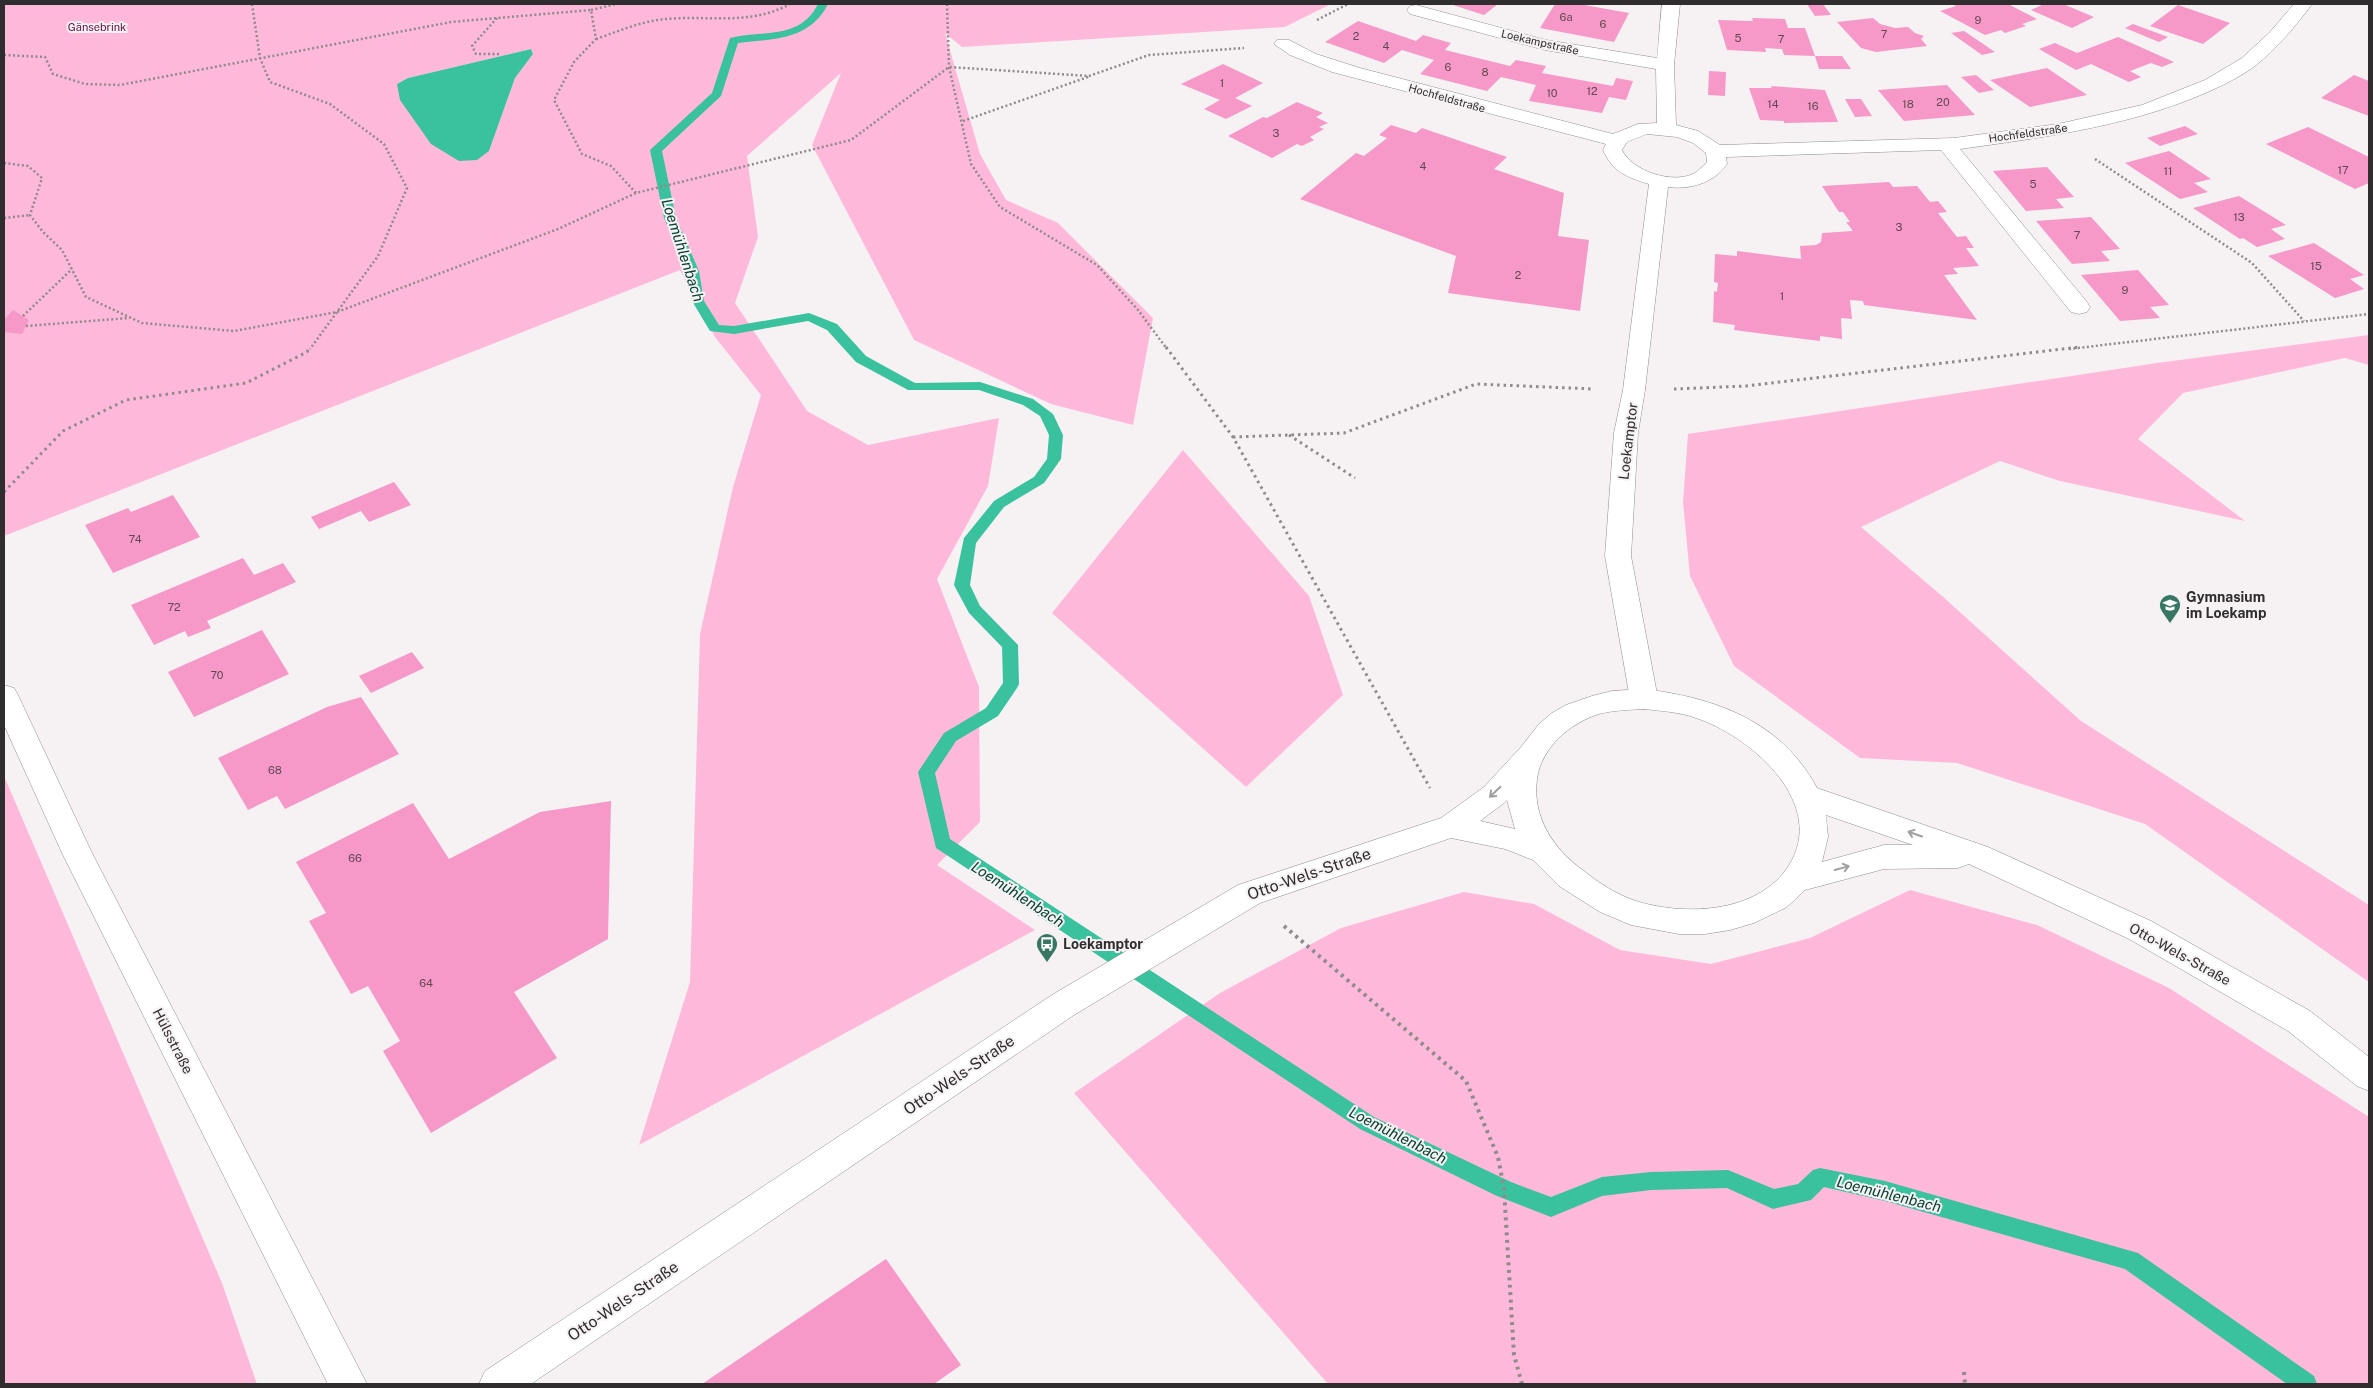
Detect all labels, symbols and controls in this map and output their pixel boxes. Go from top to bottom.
house number: 6a [1560,11,1572,23]
house number: 9 [1975,14,1982,26]
house number: 6 [1600,18,1607,30]
park label: Gänsebrink [68,21,126,33]
street label: Loekampstraße [1500,27,1580,57]
house number: 7 [1881,28,1888,40]
house number: 2 [1353,30,1360,42]
house number: 5 [1734,32,1742,44]
house number: 7 [1778,33,1785,45]
house number: 4 [1383,40,1390,52]
house number: 6 [1445,61,1452,73]
house number: 8 [1481,66,1489,78]
house number: 1 [1220,77,1224,89]
street label: Hochfeldstraße [1407,81,1487,115]
house number: 12 [1586,85,1598,97]
house number: 10 [1546,87,1558,99]
house number: 20 [1936,96,1950,108]
house number: 14 [1767,98,1779,110]
house number: 18 [1902,98,1914,110]
house number: 16 [1807,100,1819,112]
street label: Hochfeldstraße [1988,122,2068,144]
house number: 3 [1273,127,1280,139]
house number: 4 [1420,160,1427,172]
house number: 17 [2337,164,2349,176]
house number: 11 [2164,165,2172,177]
house number: 5 [2029,178,2037,190]
water label: Loemühlenbach [658,196,708,304]
house number: 13 [2233,211,2245,223]
house number: 3 [1896,221,1903,233]
house number: 7 [2074,229,2081,241]
house number: 15 [2310,260,2322,272]
house number: 2 [1515,269,1522,281]
house number: 9 [2122,284,2129,296]
house number: 1 [1780,290,1784,302]
street label: Loekamptor [1615,401,1641,481]
house number: 74 [128,533,142,545]
place label: Gymnasium im Loekamp [2186,589,2266,621]
school or university icon: Gymnasium im Loekamp [2158,593,2182,624]
house number: 72 [167,601,181,613]
house number: 70 [210,669,224,681]
house number: 68 [268,764,282,776]
one-way arrow [1490,786,1502,798]
one-way arrow [1907,828,1923,838]
street label: Otto-Wels-Straße [1245,844,1373,904]
house number: 66 [348,852,362,864]
water label: Loemühlenbach [968,858,1068,930]
one-way arrow [1834,863,1850,872]
street label: Otto-Wels-Straße [2127,920,2234,989]
bus stop icon: Loekamptor [1035,932,1059,963]
place label: Loekamptor [1063,936,1143,952]
house number: 64 [419,977,433,989]
street label: Hülsstraße [150,1005,196,1077]
street label: Otto-Wels-Straße [900,1031,1018,1119]
water label: Loemühlenbach [1346,1103,1450,1167]
water label: Loemühlenbach [1835,1173,1943,1215]
street label: Otto-Wels-Straße [564,1257,682,1345]

